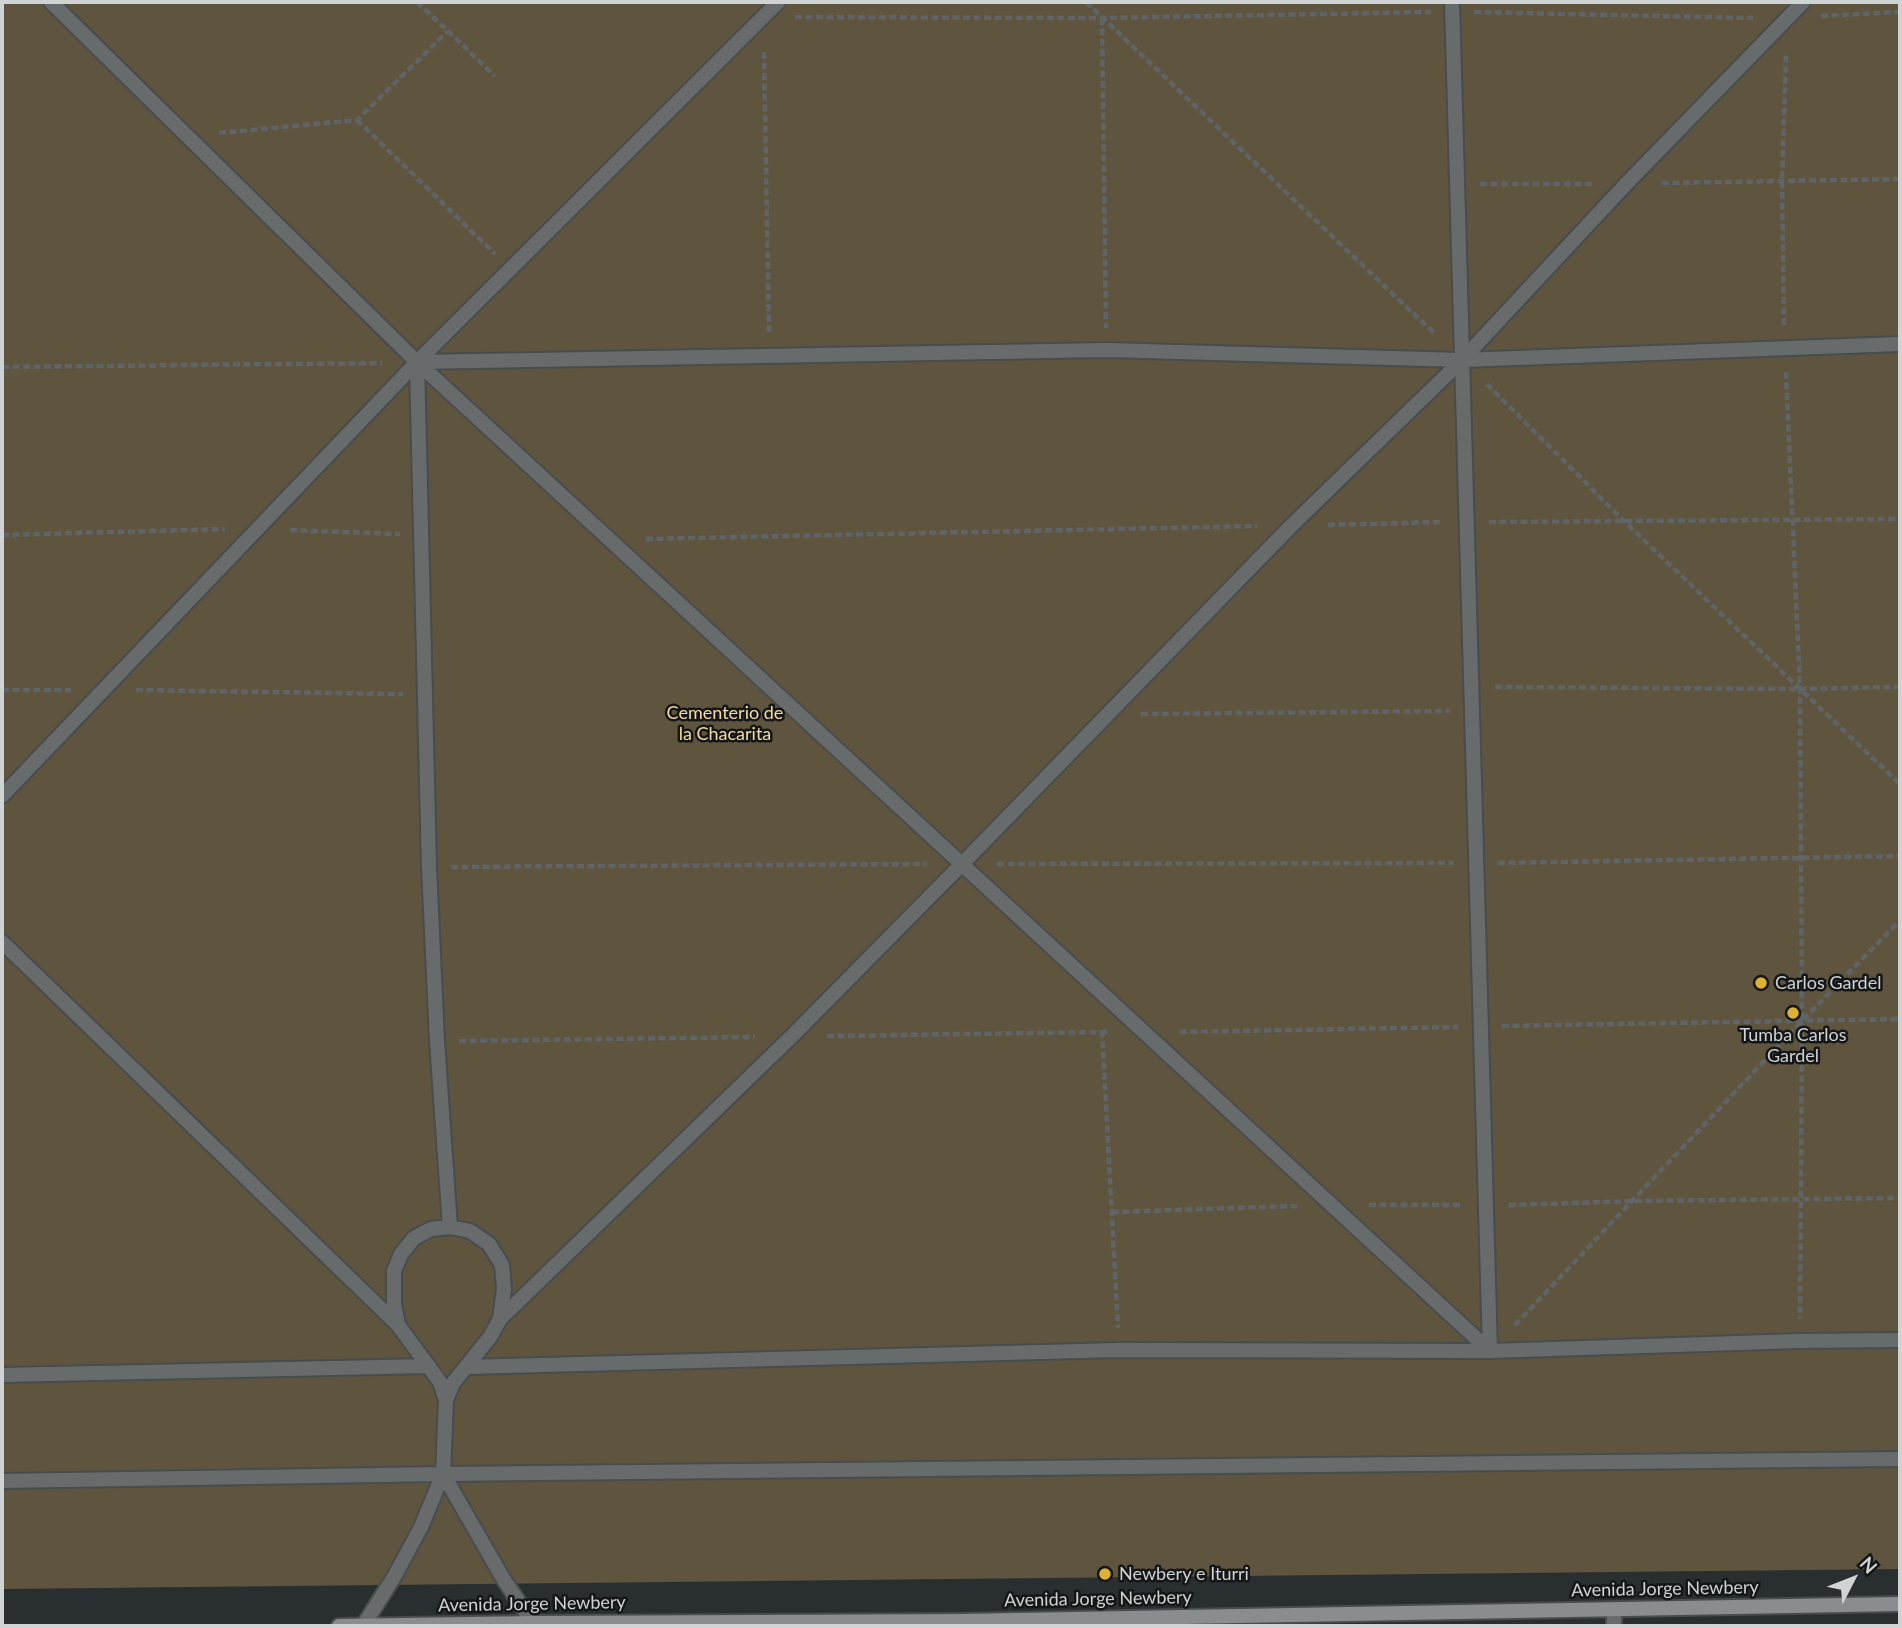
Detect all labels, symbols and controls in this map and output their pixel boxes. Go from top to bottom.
park label: Cementerio de la Chacarita [667,702,783,744]
place label: Carlos Gardel [1775,972,1881,994]
marker: Carlos Gardel [1753,975,1769,991]
marker: Tumba Carlos Gardel [1785,1005,1801,1021]
place label: Tumba Carlos Gardel [1740,1024,1846,1066]
north arrow [1818,1544,1888,1614]
text: N [1856,1551,1882,1578]
place label: Newbery e Iturri [1119,1563,1249,1585]
marker: Newbery e Iturri [1097,1566,1113,1582]
street label: Avenida Jorge Newbery [1571,1577,1759,1601]
street label: Avenida Jorge Newbery [1004,1587,1192,1611]
street label: Avenida Jorge Newbery [438,1592,626,1616]

